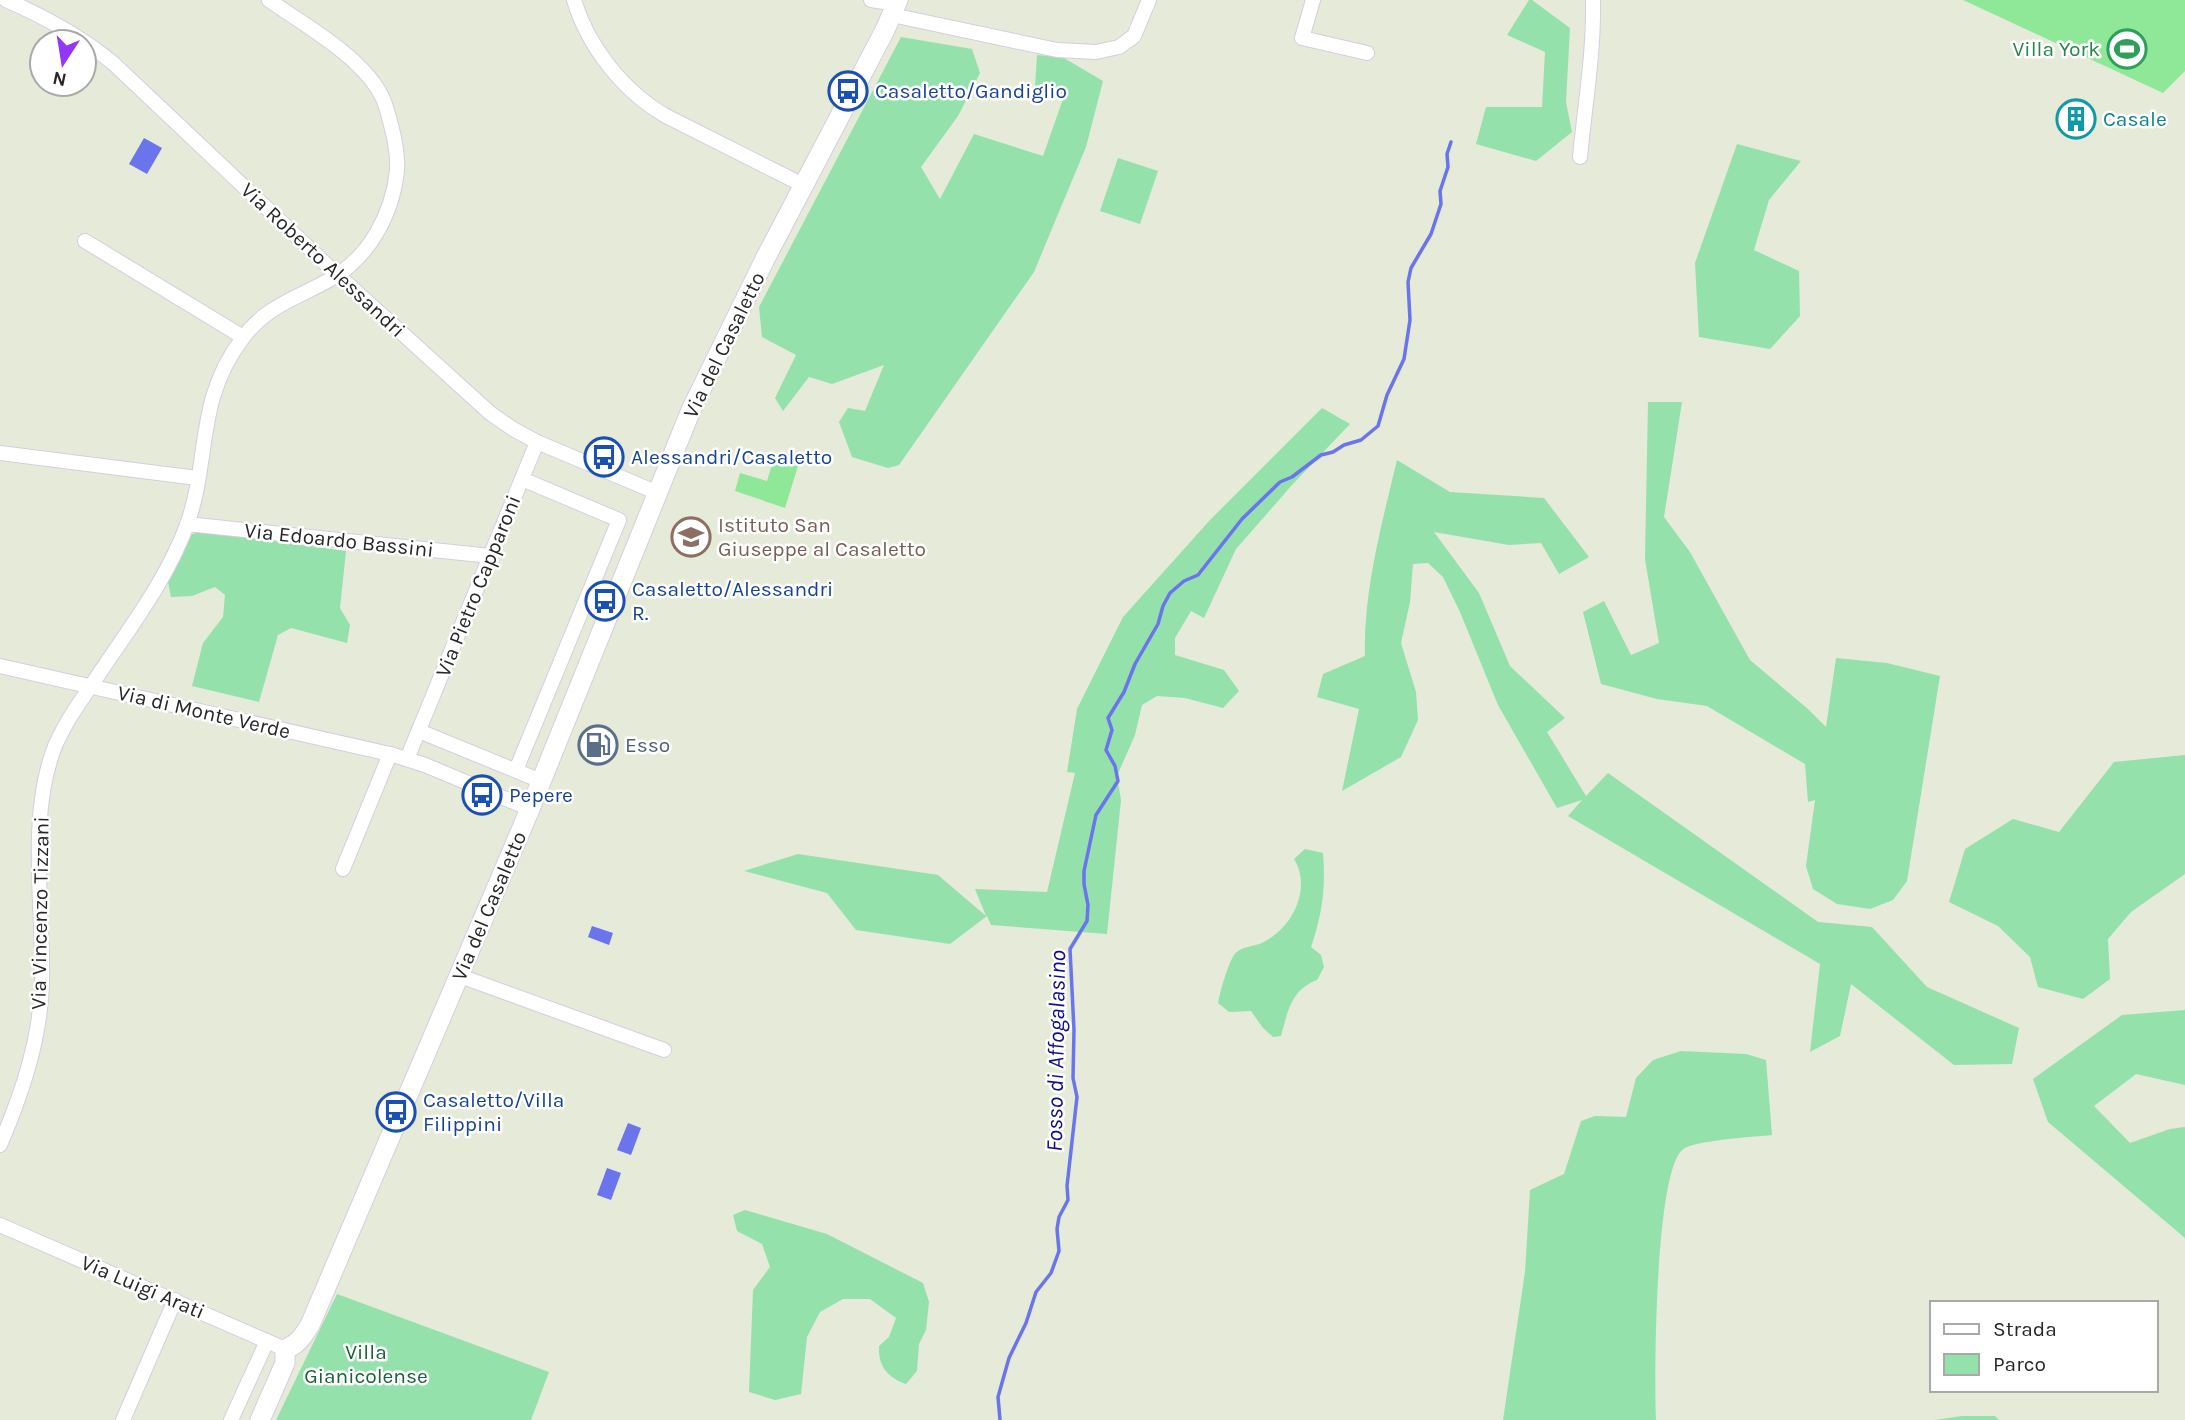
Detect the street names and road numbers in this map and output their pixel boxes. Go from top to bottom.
street label: Via Roberto Alessandri [236,178,410,342]
street label: Via del Casaletto [678,268,770,422]
street label: Via Pietro Capparoni [431,492,525,680]
street label: Via Edoardo Bassini [243,518,435,562]
street label: Via di Monte Verde [115,680,293,744]
street label: Via Vincenzo Tizzani [26,816,54,1010]
street label: Via del Casaletto [447,828,531,984]
street label: Via Luigi Arati [78,1250,208,1324]

